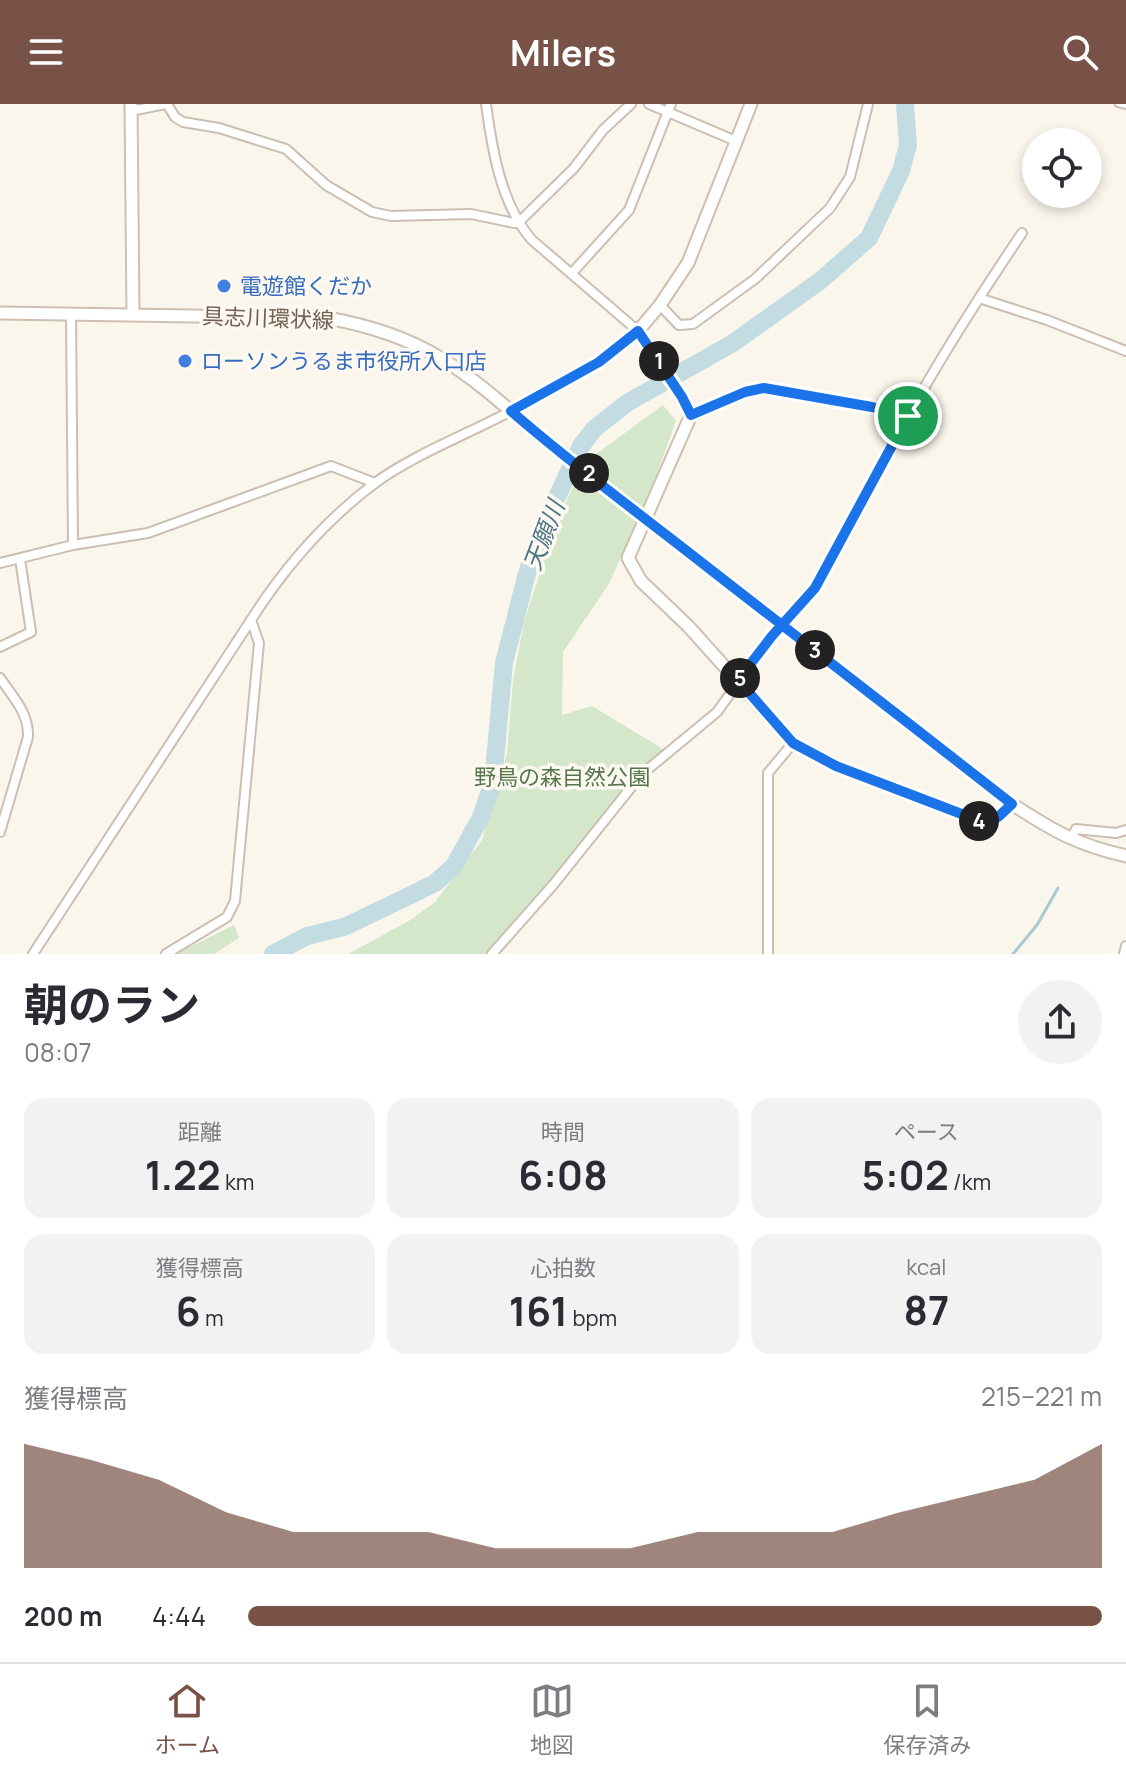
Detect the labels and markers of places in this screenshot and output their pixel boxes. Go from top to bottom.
place label: 電遊館くだか [240,271,372,301]
marker: 電遊館くだか [215,277,233,295]
pin: 1 [639,341,679,381]
place label: ローソンうるま市役所入口店 [201,346,487,376]
marker: ローソンうるま市役所入口店 [176,352,194,370]
pin [874,382,942,450]
pin: 2 [569,453,609,493]
pin: 3 [795,630,835,670]
pin: 5 [720,658,760,698]
pin: 4 [959,801,999,841]

